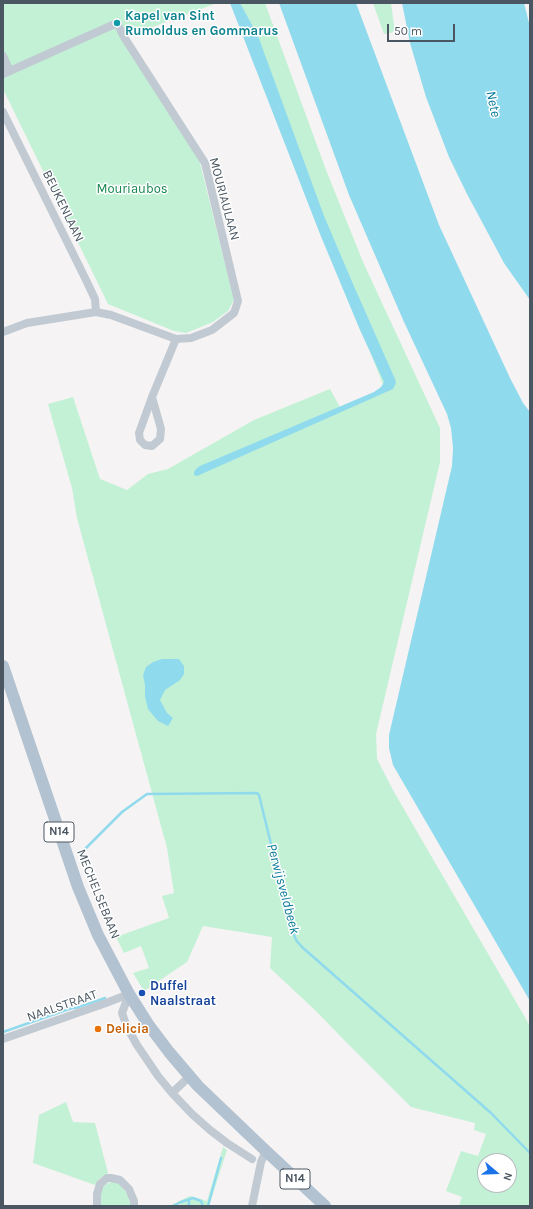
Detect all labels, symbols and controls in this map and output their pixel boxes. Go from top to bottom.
place label: Kapel van Sint Rumoldus en Gommarus [125,8,278,39]
scale bar [389,16,457,42]
marker: Kapel van Sint Rumoldus en Gommarus [112,18,122,28]
text: 50 m [394,24,422,38]
water label: Nete [482,89,504,119]
street label: MOURIAULAAN [205,156,243,242]
street label: BEUKENLAAN [39,168,87,244]
park label: Mouriaubos [96,181,168,197]
road number: N14 [44,822,74,842]
water label: Perwijsveldbeek [263,842,303,936]
street label: MECHELSEBAAN [73,847,123,941]
place label: Duffel Naalstraat [150,978,216,1009]
street label: NAALSTRAAT [25,987,99,1025]
marker: Duffel Naalstraat [137,988,147,998]
place label: Delicia [106,1021,149,1037]
marker: Delicia [93,1024,103,1034]
north arrow [477,1153,517,1193]
road number: N14 [280,1169,310,1189]
text: N [500,1171,515,1183]

